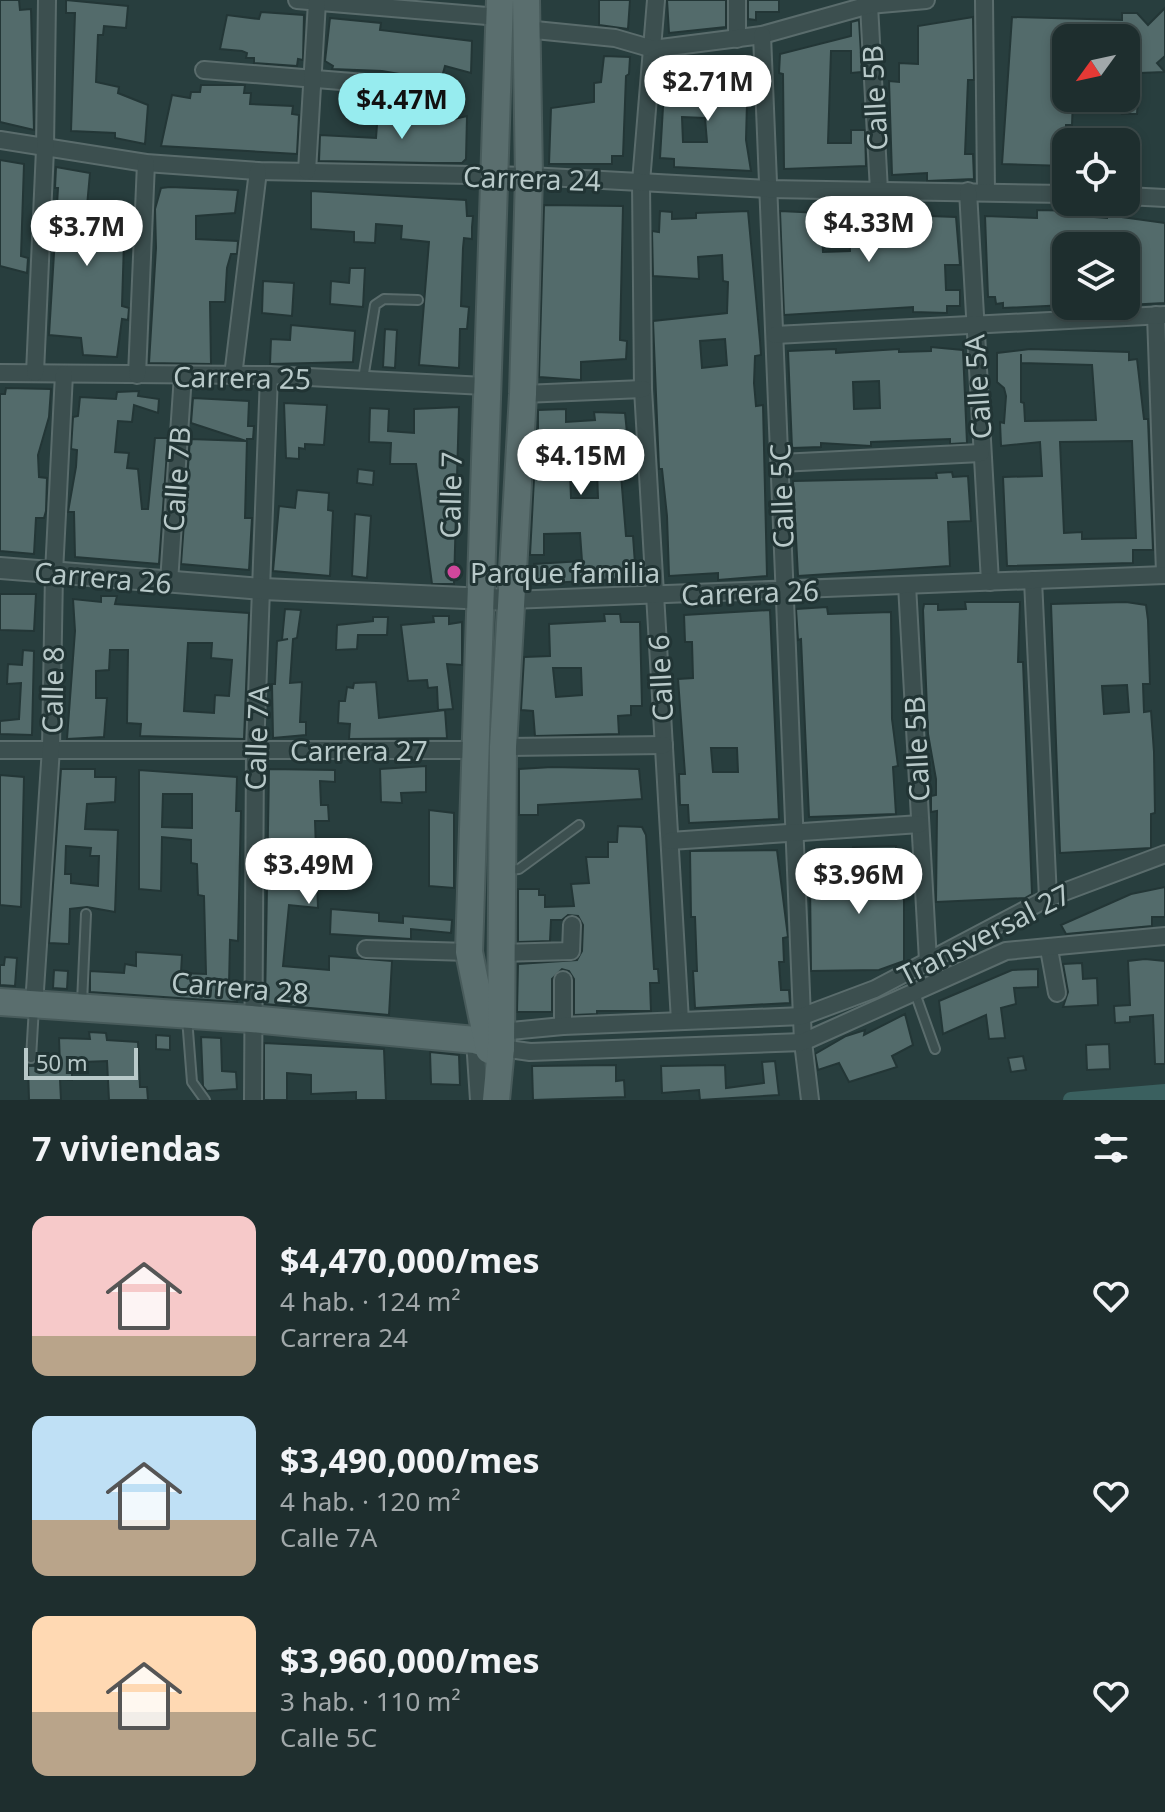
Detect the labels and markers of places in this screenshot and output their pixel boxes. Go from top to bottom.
pin: $2.71M [643,55,773,123]
pin: $4.47M [337,73,467,141]
pin: $4.33M [804,196,934,264]
pin: $3.7M [31,200,143,268]
pin: $4.15M [516,429,646,497]
place label: Parque familia [470,553,660,591]
marker: Parque familia [445,563,463,581]
pin: $3.49M [244,838,374,906]
pin: $3.96M [794,848,924,916]

